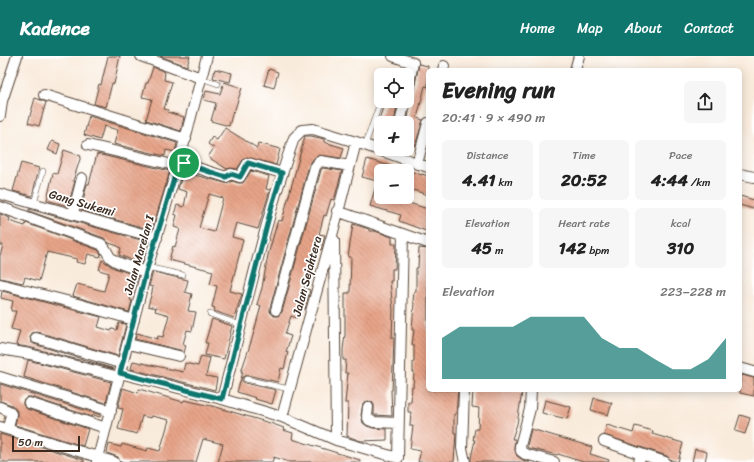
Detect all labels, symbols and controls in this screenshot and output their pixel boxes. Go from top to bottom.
text: Kadence [20,12,90,45]
text: Home [520,16,555,41]
text: Map [577,16,603,41]
text: About [625,16,662,41]
text: Contact [684,16,734,41]
map controls [374,68,414,204]
button: locate [374,68,414,108]
text: Evening run [442,71,555,110]
button: share [684,81,726,123]
text: 20:41 · 9 × 490 m [442,106,545,129]
button: + [374,116,414,156]
pin [167,146,201,180]
text: Distance [466,146,508,165]
text: Time [572,146,596,165]
text: Pace [669,146,692,165]
icon: arrive [173,152,195,174]
button: − [374,164,414,204]
text: 4.41 [462,165,496,195]
text: 20:52 [561,165,607,195]
text: 4:44 [651,165,688,195]
text: km [496,173,513,192]
text: /km [688,173,710,192]
street label: Gang Sukemi [46,183,118,223]
street label: Jalan Marelan I [117,211,161,298]
text: Elevation [465,214,510,233]
text: Heart rate [558,214,610,233]
text: kcal [671,214,691,233]
street label: Jalan Sejahtera [285,233,328,320]
text: 45 [471,233,492,263]
text: 142 [559,233,586,263]
text: 310 [667,233,694,263]
text: m [492,241,503,260]
text: bpm [586,241,609,260]
text: Elevation [442,280,495,303]
text: 223–228 m [660,280,726,303]
text: 50 m [18,433,43,452]
scale bar [12,434,80,453]

